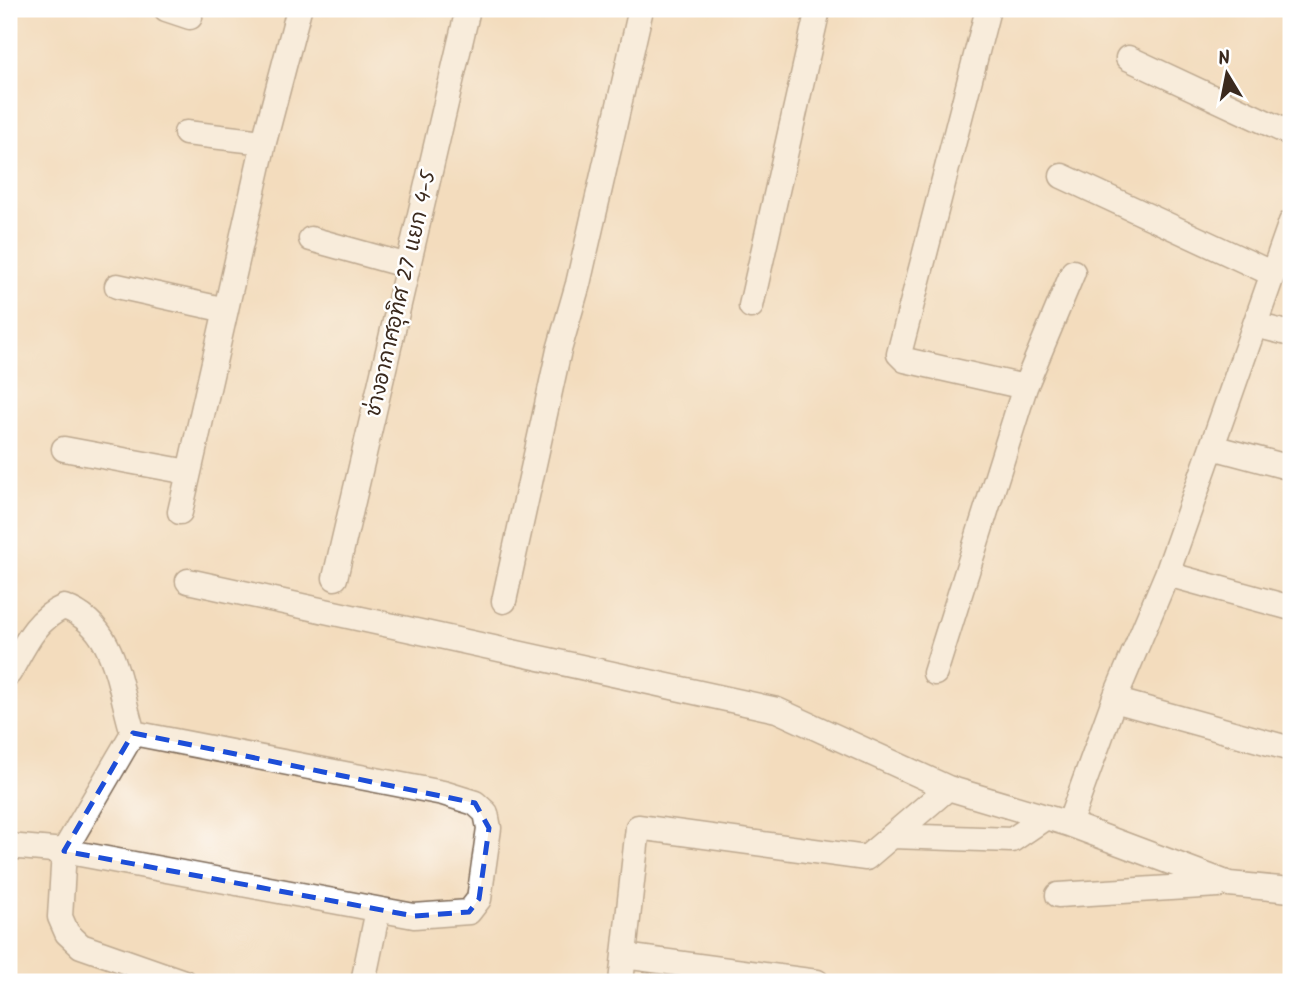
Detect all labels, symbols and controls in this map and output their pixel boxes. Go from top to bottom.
north arrow [1192,38,1262,108]
text: N [1216,43,1233,75]
street label: ช่างอากาศอุทิศ 27 แยก 4-5 [358,166,447,420]

